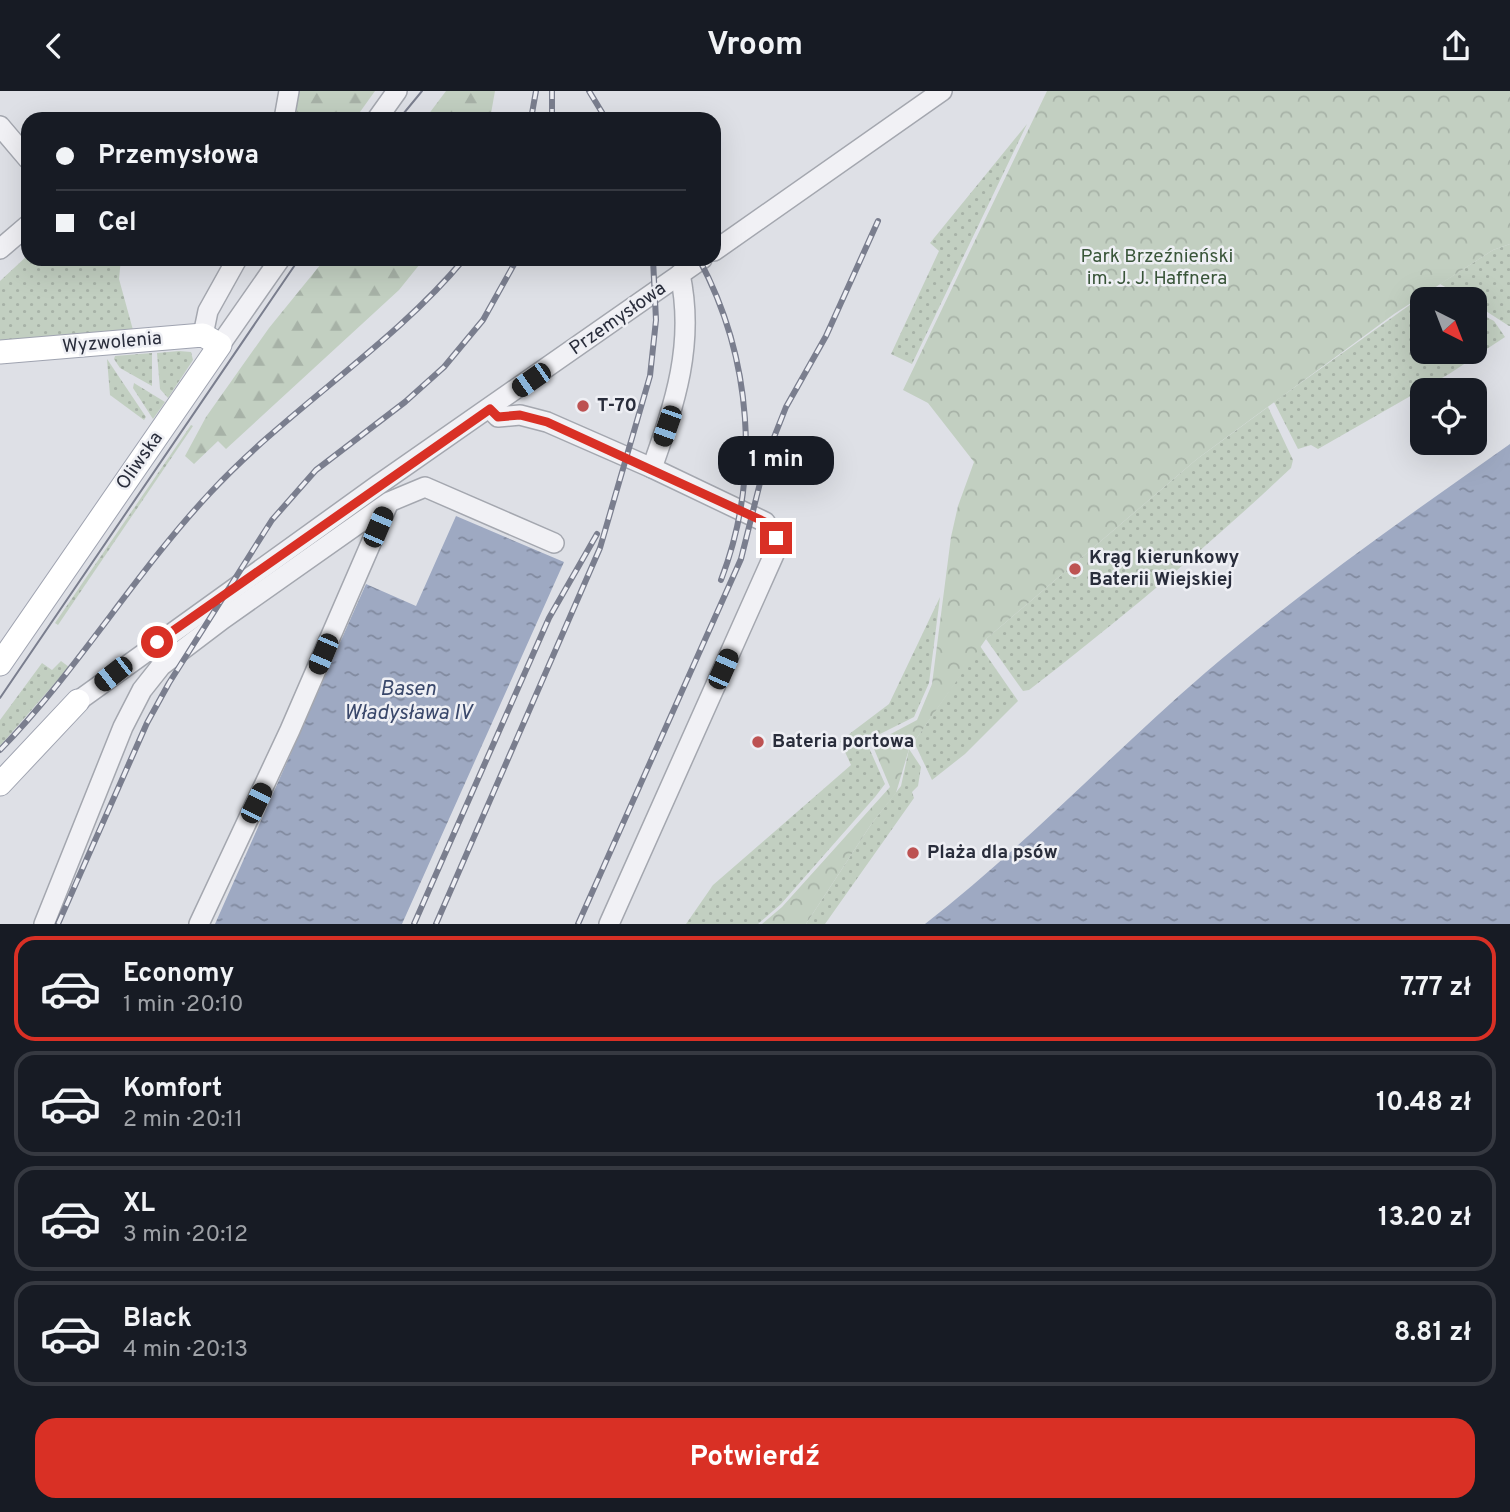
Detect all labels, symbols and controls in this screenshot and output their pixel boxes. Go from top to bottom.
text: Vroom [707,26,803,66]
icon: back [35,27,73,65]
icon: share [1437,27,1475,65]
text: Przemysłowa [98,140,259,173]
text: Cel [98,207,137,240]
park label: Park Brzeźnieński im. J. J. Haffnera [1081,245,1233,291]
street label: Przemysłowa [565,277,671,361]
north arrow [1410,287,1488,364]
map controls [1410,287,1487,455]
street label: Wyzwolenia [61,327,163,359]
car [508,359,555,401]
button: locate [1410,378,1487,455]
place label: T-70 [597,394,637,418]
marker: T-70 [575,398,591,414]
car [651,403,684,449]
street label: Oliwska [111,427,169,495]
callout: 1 min [718,437,834,485]
text: 1 min [748,446,804,475]
car [361,504,396,550]
route end [760,522,792,554]
place label: Krąg kierunkowy Baterii Wiejskiej [1089,546,1240,592]
marker: Krąg kierunkowy Baterii Wiejskiej [1067,561,1083,577]
route start [141,626,173,658]
car [306,631,341,677]
car [705,646,742,692]
car [90,653,137,695]
water label: Basen Władysława IV [344,676,474,727]
place label: Bateria portowa [772,730,914,754]
marker: Bateria portowa [750,734,766,750]
car [238,780,275,826]
place label: Plaża dla psów [927,841,1058,865]
marker: Plaża dla psów [905,845,921,861]
icon: car [39,957,102,1020]
text: Economy [123,958,234,991]
text: 7.77 zł [1400,972,1471,1005]
text: 1 min · 20:10 [123,991,243,1020]
icon: car [39,1072,102,1135]
text: Komfort [123,1073,222,1106]
text: 10.48 zł [1376,1087,1471,1120]
text: 2 min · 20:11 [123,1106,243,1135]
icon: car [39,1187,102,1250]
text: XL [123,1188,155,1221]
text: 13.20 zł [1378,1202,1471,1235]
text: 3 min · 20:12 [123,1221,248,1250]
icon: car [39,1302,102,1365]
text: Black [123,1303,192,1336]
text: 8.81 zł [1394,1317,1471,1350]
text: 4 min · 20:13 [123,1336,248,1365]
button: Potwierdź [35,1418,1475,1498]

